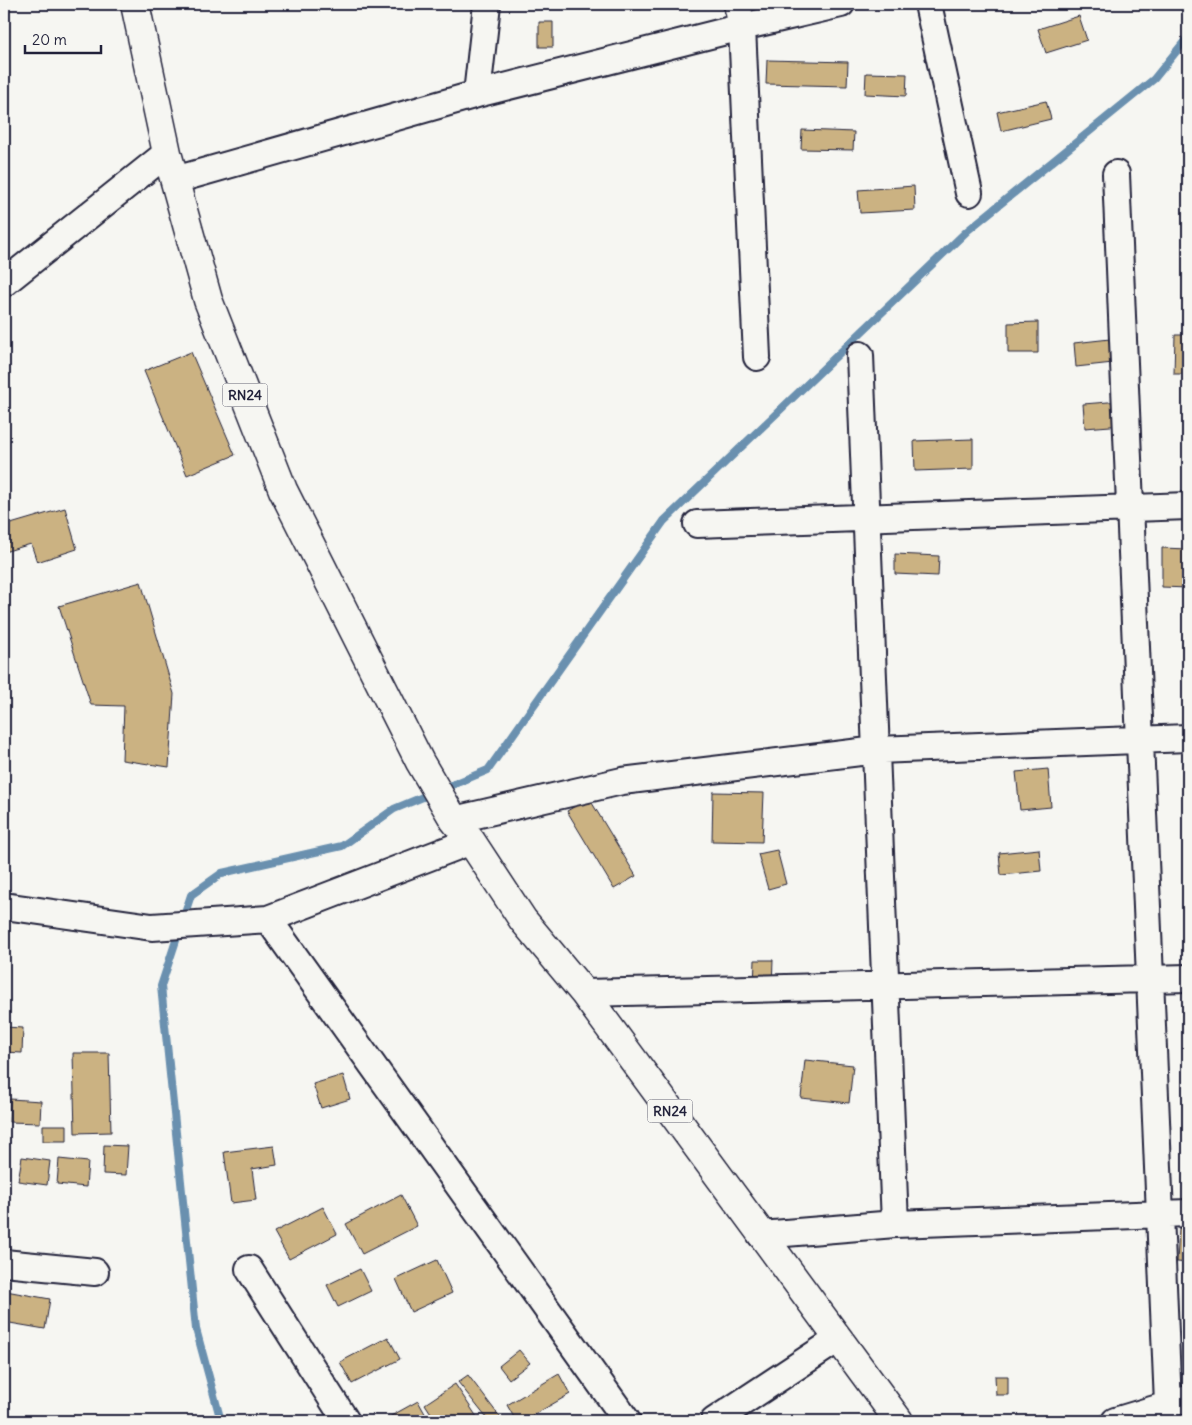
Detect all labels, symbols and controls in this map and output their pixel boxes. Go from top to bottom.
scale bar [25,22,101,54]
text: 20 m [32,30,67,49]
road number: RN24 [222,384,268,406]
road number: RN24 [648,1100,692,1122]

